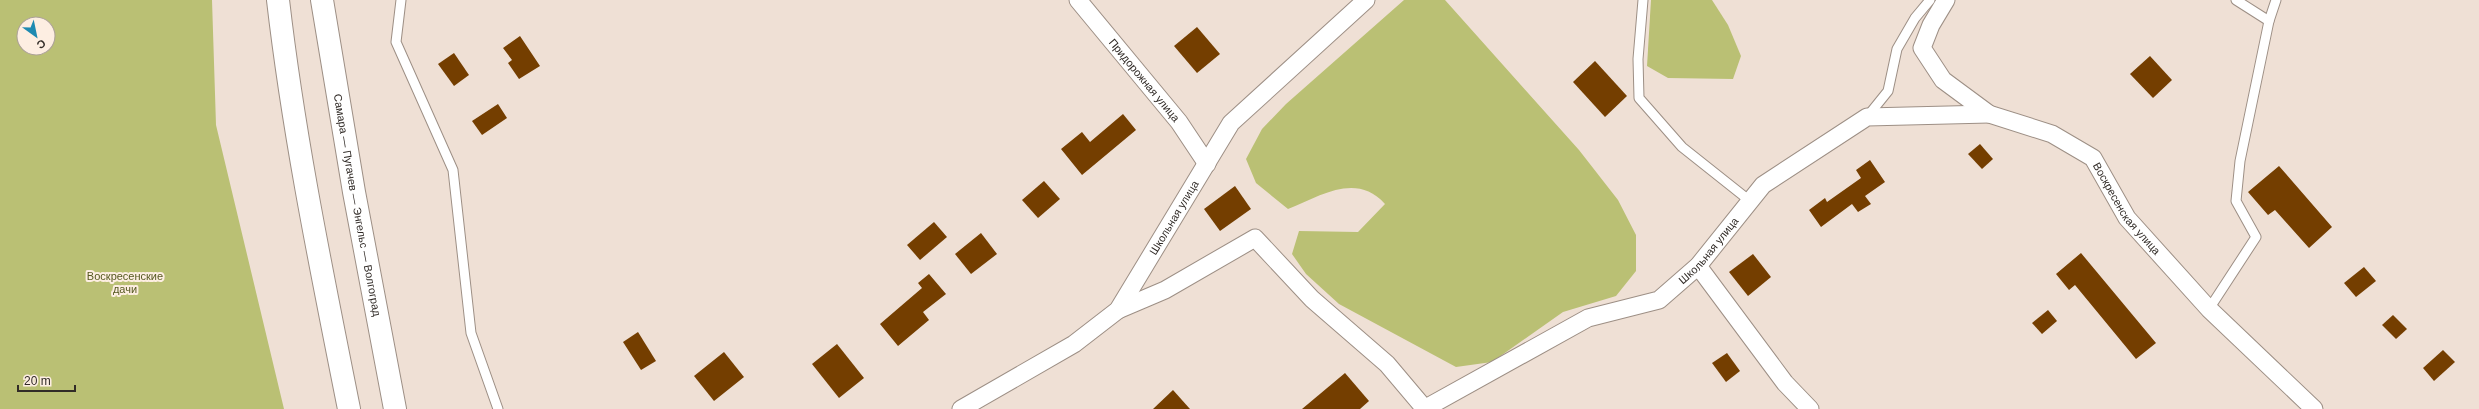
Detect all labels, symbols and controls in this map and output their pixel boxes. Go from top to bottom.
north arrow [16,16,56,56]
street label: Придорожная улица [1107,36,1183,125]
text: С [35,37,48,52]
street label: Самара — Пугачев — Энгельс — Волгоград [332,93,383,318]
street label: Воскресенская улица [2091,160,2163,258]
street label: Школьная улица [1147,177,1201,257]
street label: Школьная улица [1676,214,1741,286]
park label: Воскресенские дачи [87,270,163,295]
scale bar [18,367,75,393]
text: 20 m [24,374,51,388]

